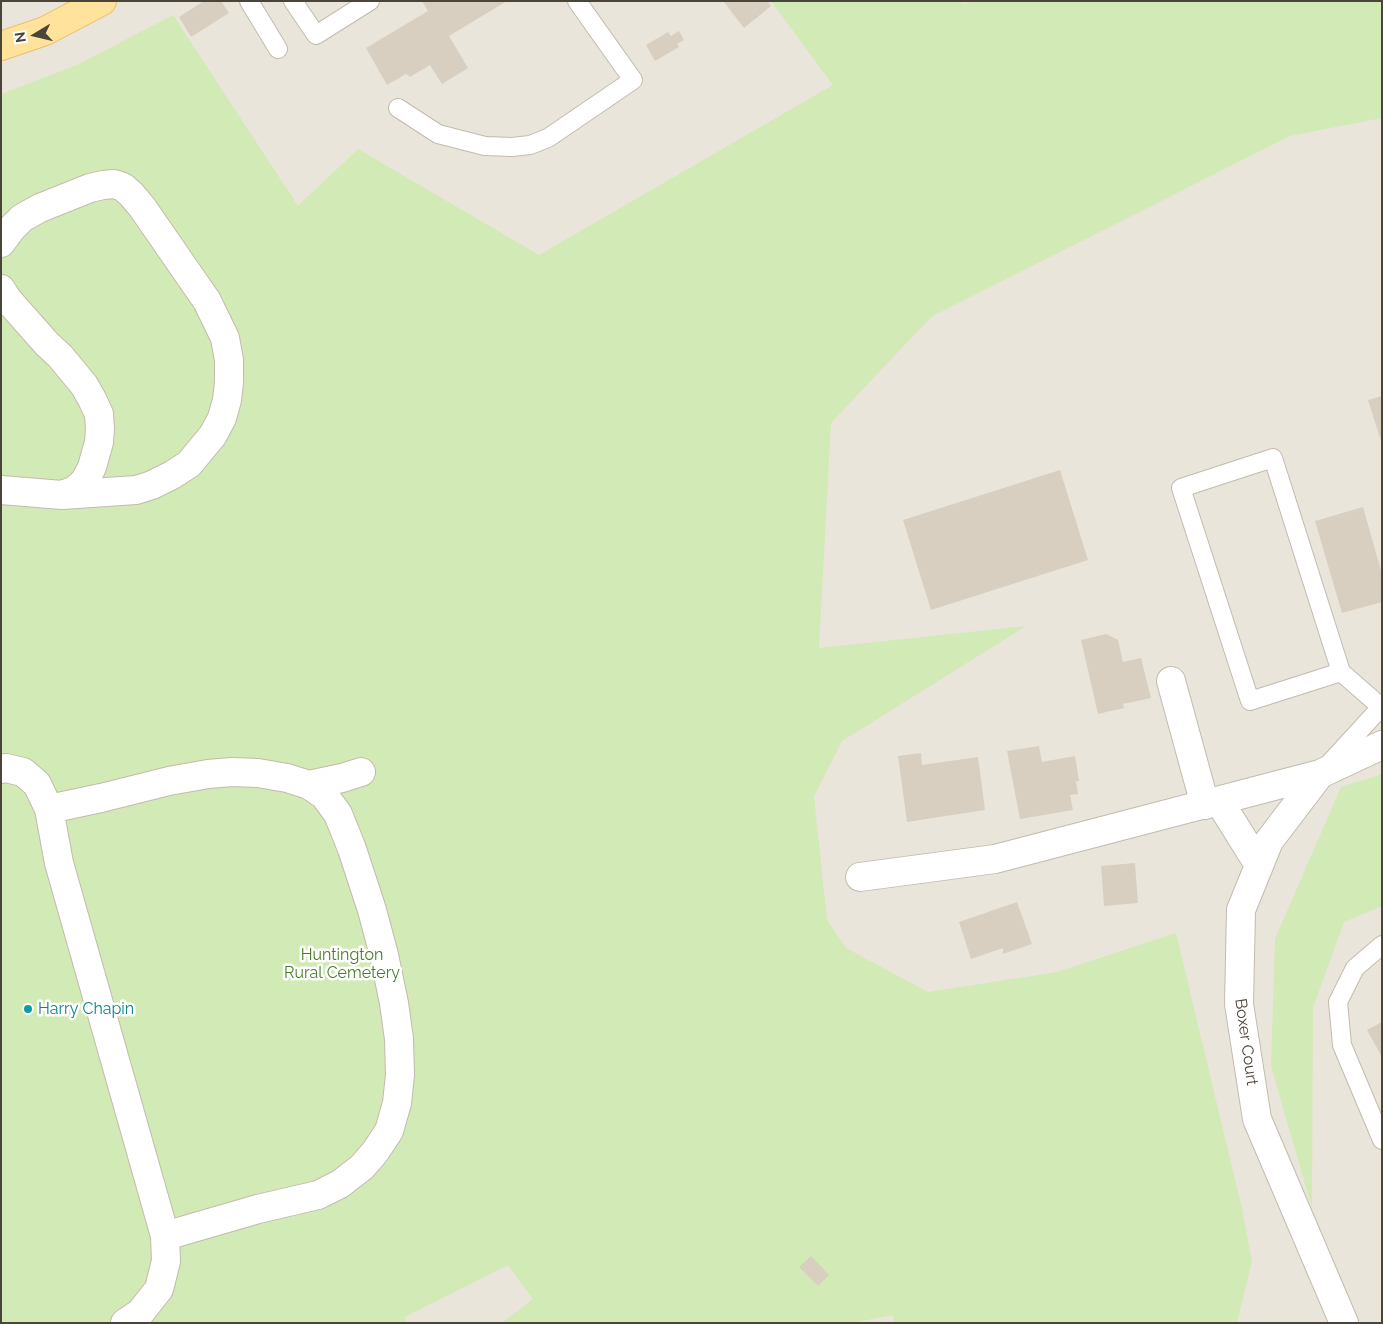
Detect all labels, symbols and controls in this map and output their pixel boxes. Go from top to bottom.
north arrow [10,10,60,60]
text: N [11,31,29,44]
park label: Huntington Rural Cemetery [284,945,400,983]
street label: Boxer Court [1230,997,1262,1087]
place label: Harry Chapin [38,999,134,1019]
marker: Harry Chapin [22,1003,34,1015]

